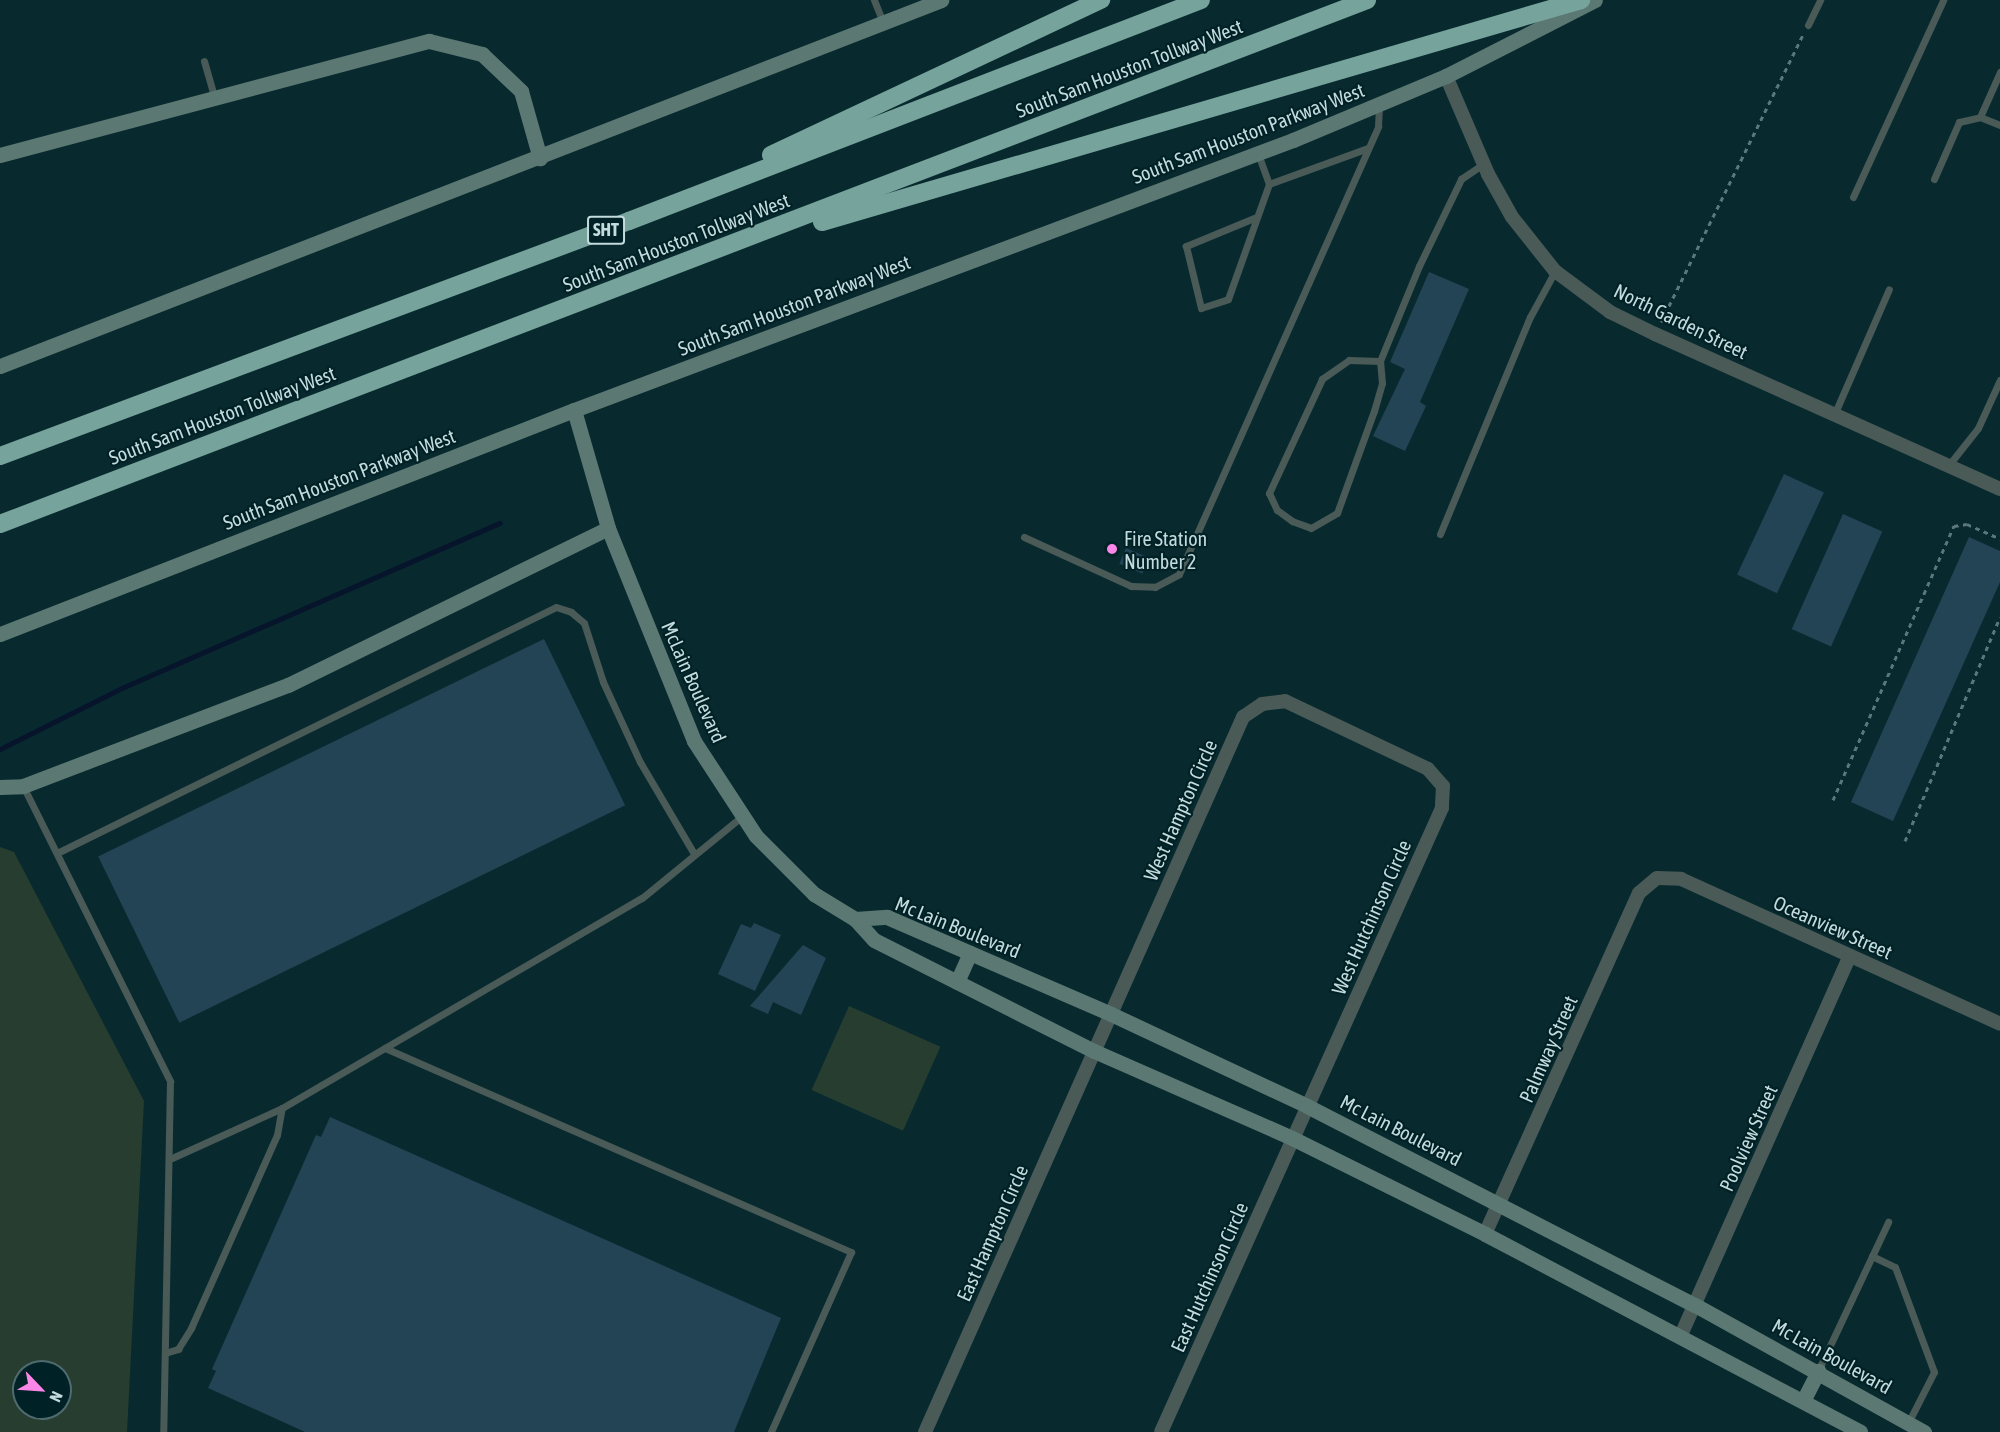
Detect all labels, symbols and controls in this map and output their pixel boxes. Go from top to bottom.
street label: South Sam Houston Tollway West [1012,14,1246,122]
street label: South Sam Houston Parkway West [1128,78,1368,188]
street label: South Sam Houston Tollway West [559,188,793,296]
road number: SHT [586,215,626,245]
street label: South Sam Houston Parkway West [674,250,914,360]
street label: North Garden Street [1610,278,1752,364]
street label: South Sam Houston Tollway West [105,361,339,469]
street label: South Sam Houston Parkway West [219,424,459,534]
place label: Fire Station Number 2 [1124,526,1207,573]
marker: Fire Station Number 2 [1105,542,1119,556]
street label: McLain Boulevard [657,618,731,746]
street label: West Hampton Circle [1138,736,1222,884]
street label: West Hutchinson Circle [1326,836,1416,998]
street label: Oceanview Street [1770,890,1896,964]
street label: Mc Lain Boulevard [892,891,1024,963]
street label: Palmway Street [1514,992,1582,1106]
street label: Poolview Street [1714,1081,1782,1195]
street label: Mc Lain Boulevard [1336,1089,1466,1171]
street label: East Hampton Circle [951,1161,1033,1305]
street label: East Hutchinson Circle [1165,1198,1253,1356]
street label: Mc Lain Boulevard [1768,1313,1896,1399]
north arrow [12,1360,72,1420]
text: N [46,1389,67,1405]

